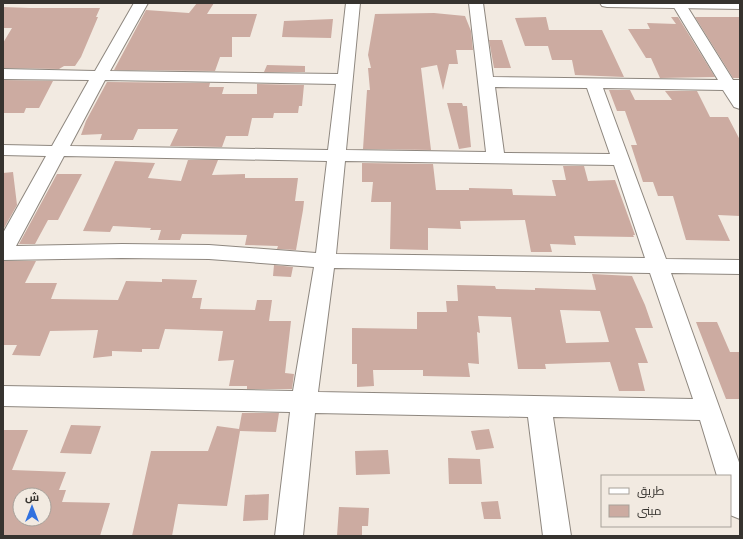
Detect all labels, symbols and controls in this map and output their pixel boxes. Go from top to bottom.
legend [601,475,731,527]
text: طريق [637,484,665,498]
north arrow [12,487,52,527]
text: ش [25,491,39,504]
text: مبنى [637,504,662,518]

